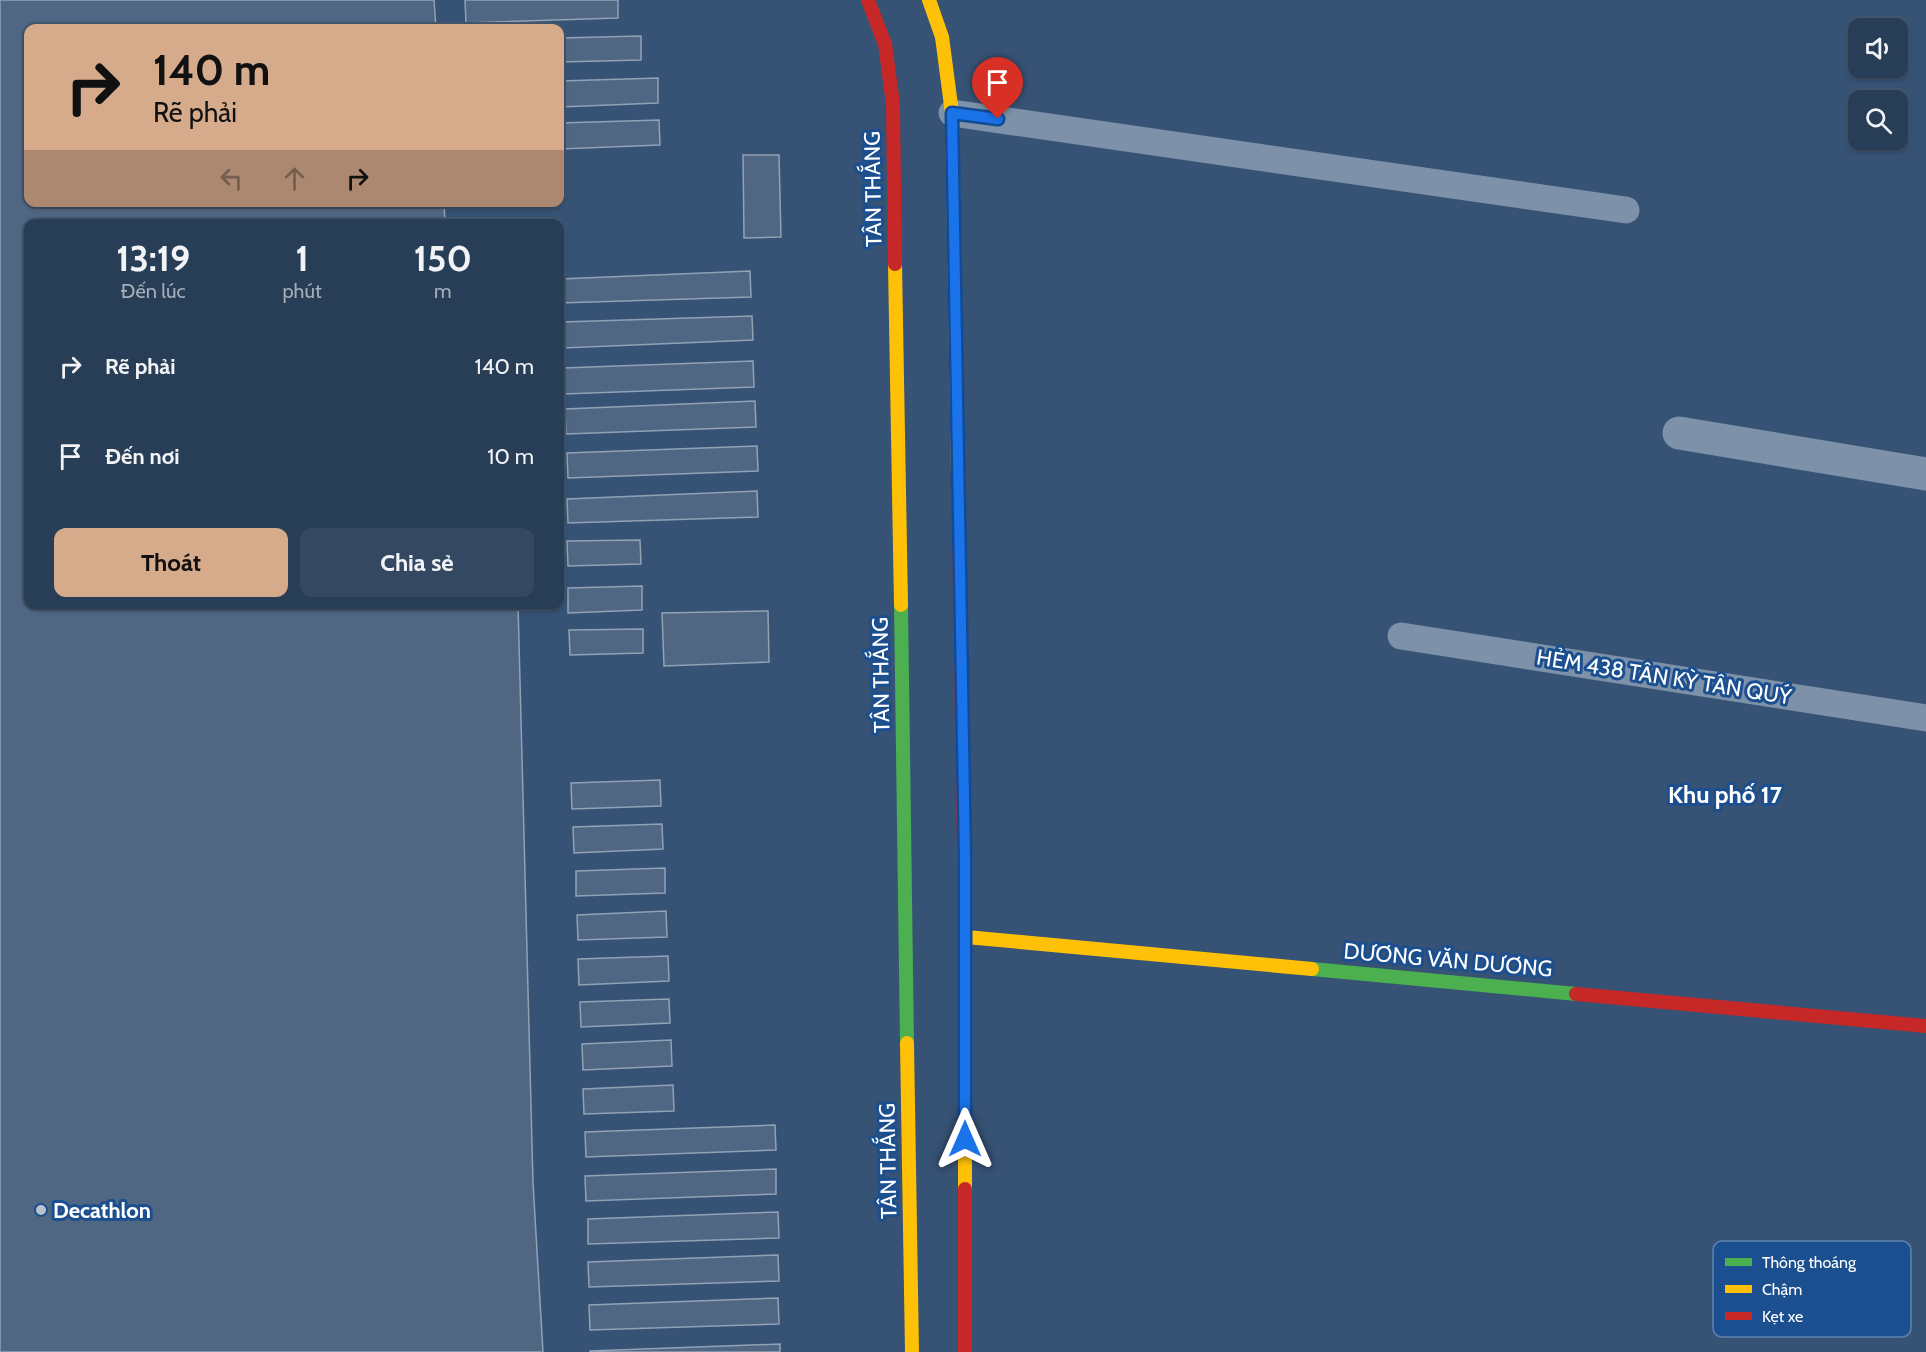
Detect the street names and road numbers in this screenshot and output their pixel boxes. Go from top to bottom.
street label: TÂN THẮNG [855,131,888,247]
street label: TÂN THẮNG [863,617,896,733]
street label: HẺM 438 TÂN KỲ TÂN QUÝ [1535,644,1794,711]
street label: DƯƠNG VĂN DƯƠNG [1342,937,1554,983]
street label: TÂN THẮNG [870,1103,903,1219]

